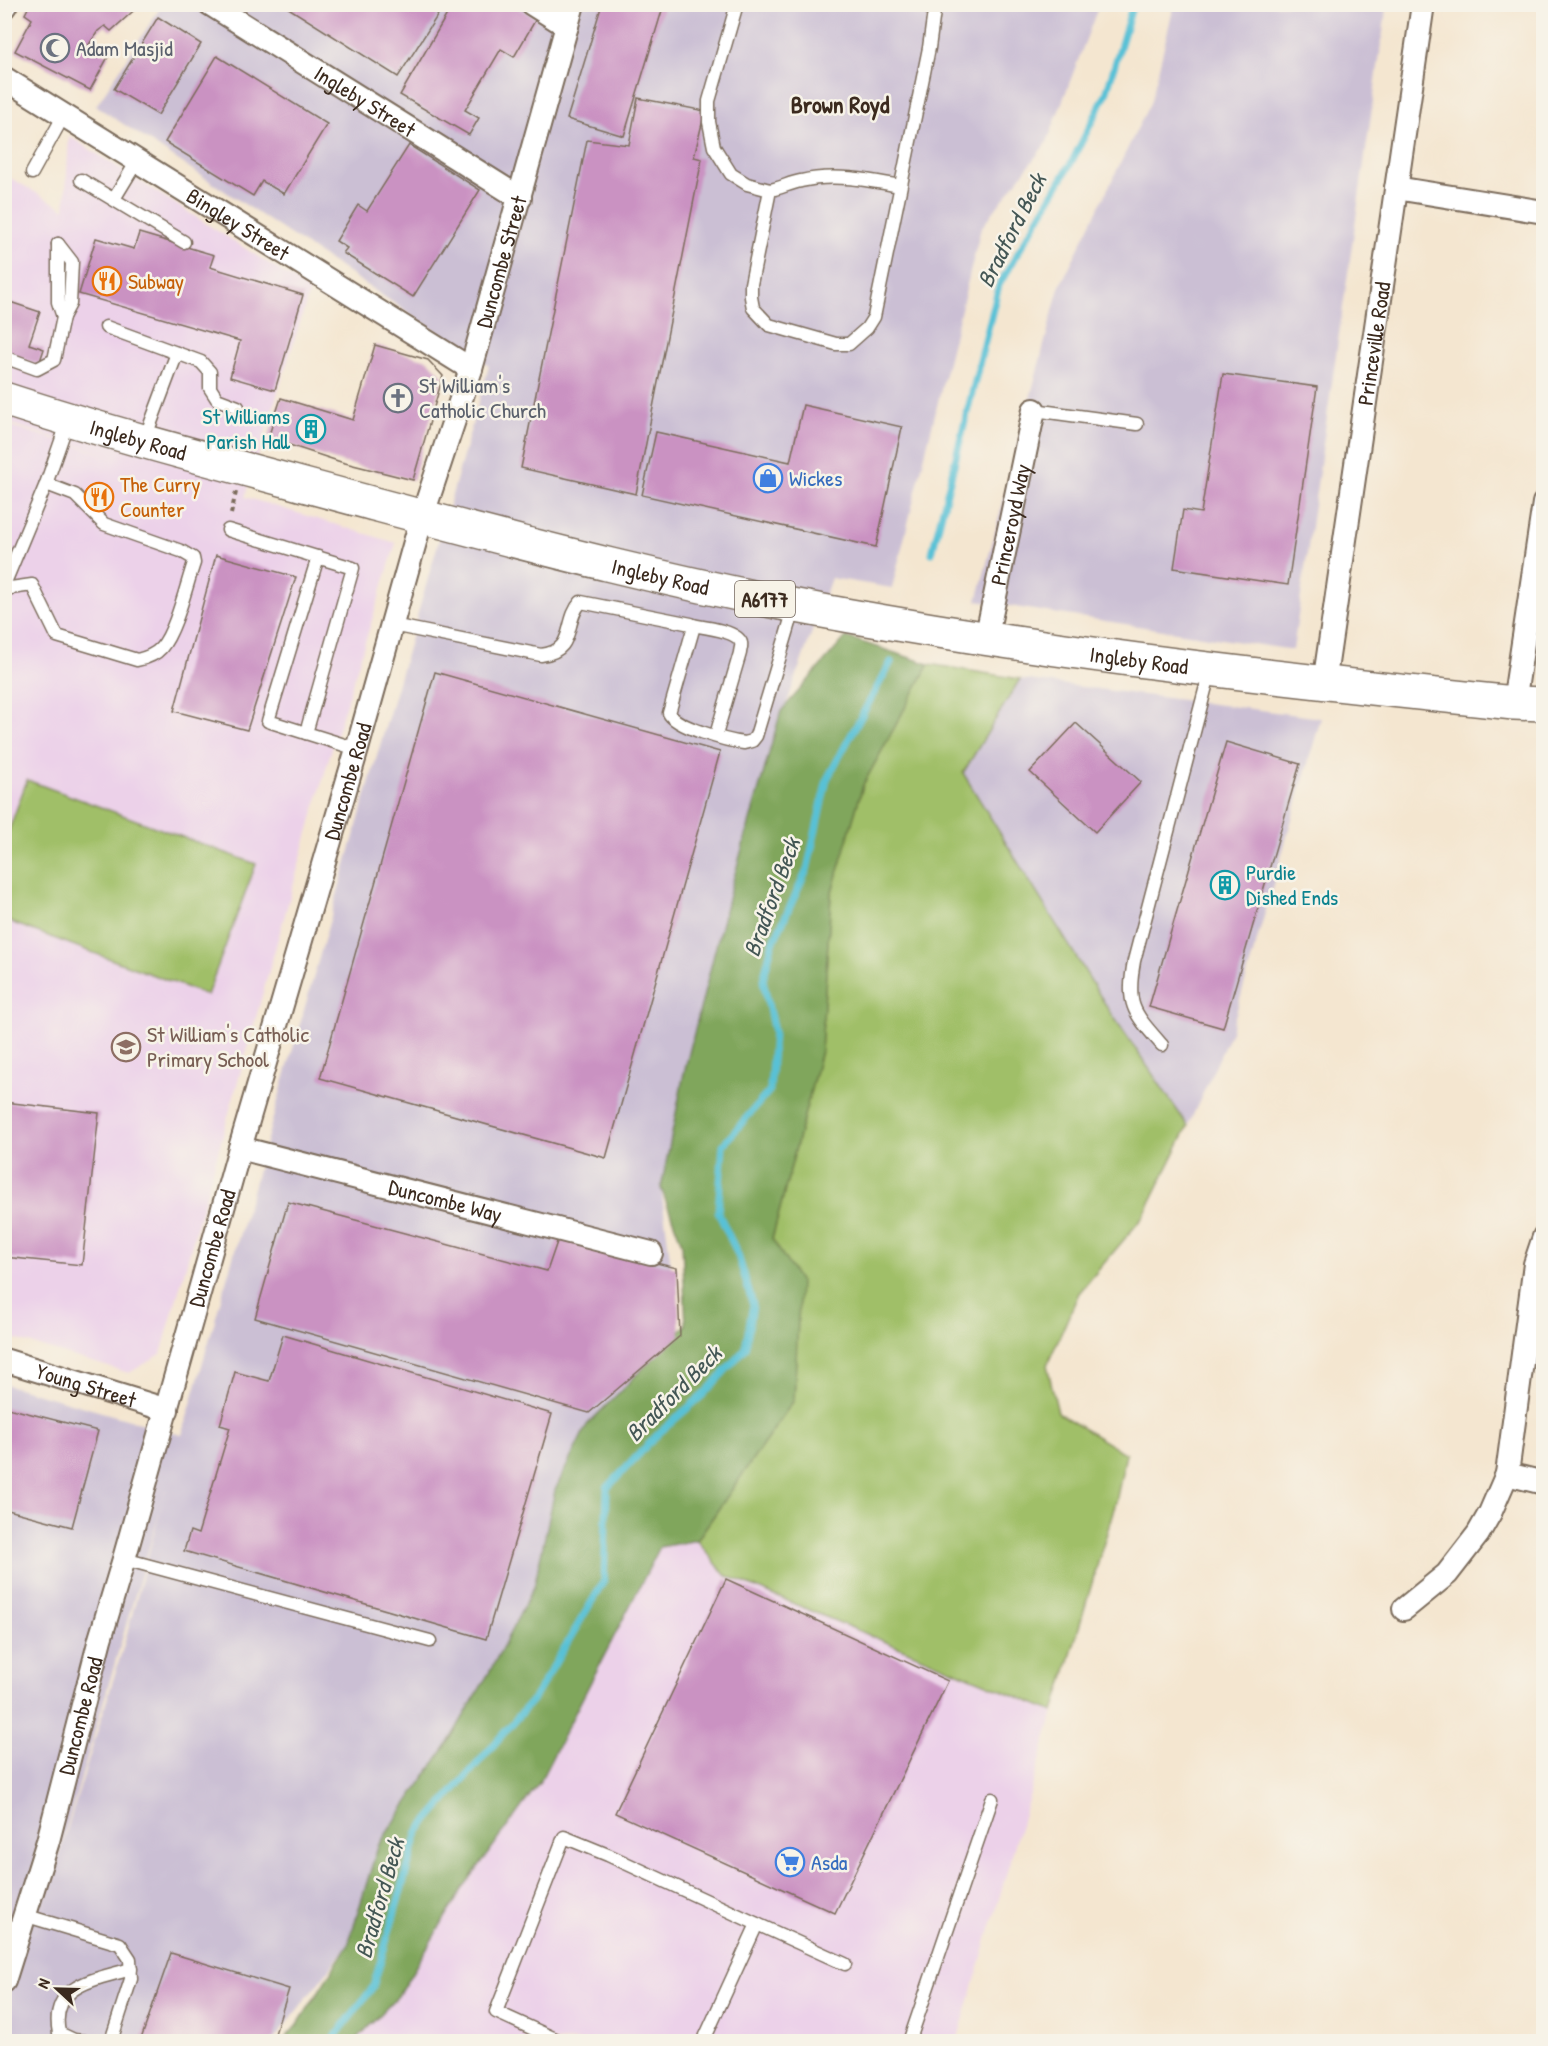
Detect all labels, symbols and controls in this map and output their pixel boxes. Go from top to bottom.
mosque icon: Adam Masjid [39,32,71,64]
place label: Adam Masjid [76,33,173,63]
street label: Ingleby Street [309,58,422,144]
district label: Brown Royd [791,88,890,121]
water label: Bradford Beck [969,166,1054,292]
street label: Bingley Street [181,181,296,268]
street label: Duncombe Street [468,192,534,331]
restaurant icon: Subway [91,265,123,297]
place label: Subway [128,266,184,296]
street label: Princeville Road [1350,279,1397,407]
place label: St William's Catholic Church [419,370,546,425]
church icon: St William's Catholic Church [382,382,414,414]
place label: St Williams Parish Hall [202,401,291,456]
street label: Ingleby Road [86,411,190,468]
building icon: St Williams Parish Hall [295,413,327,445]
street label: Princeroyd Way [983,461,1037,588]
shop icon: Wickes [752,462,784,494]
place label: Wickes [789,463,842,493]
place label: The Curry Counter [120,469,200,524]
restaurant icon: The Curry Counter [83,481,115,513]
street label: Ingleby Road [609,551,712,602]
road number: A6177 [735,581,795,617]
street label: Ingleby Road [1088,639,1190,681]
street label: Duncombe Road [316,719,379,843]
water label: Bradford Beck [735,832,808,961]
place label: Purdie Dished Ends [1246,857,1338,912]
building icon: Purdie Dished Ends [1209,869,1241,901]
place label: St William's Catholic Primary School [147,1019,309,1074]
school or university icon: St William's Catholic Primary School [110,1031,142,1063]
street label: Duncombe Way [385,1172,505,1229]
street label: Duncombe Road [181,1186,243,1310]
water label: Bradford Beck [618,1337,729,1448]
street label: Young Street [32,1356,141,1415]
street label: Duncombe Road [51,1653,110,1778]
water label: Bradford Beck [347,1832,412,1962]
supermarket icon: Asda [774,1846,806,1878]
place label: Asda [811,1847,848,1877]
north arrow [27,1959,87,2019]
text: N [31,1975,55,1991]

